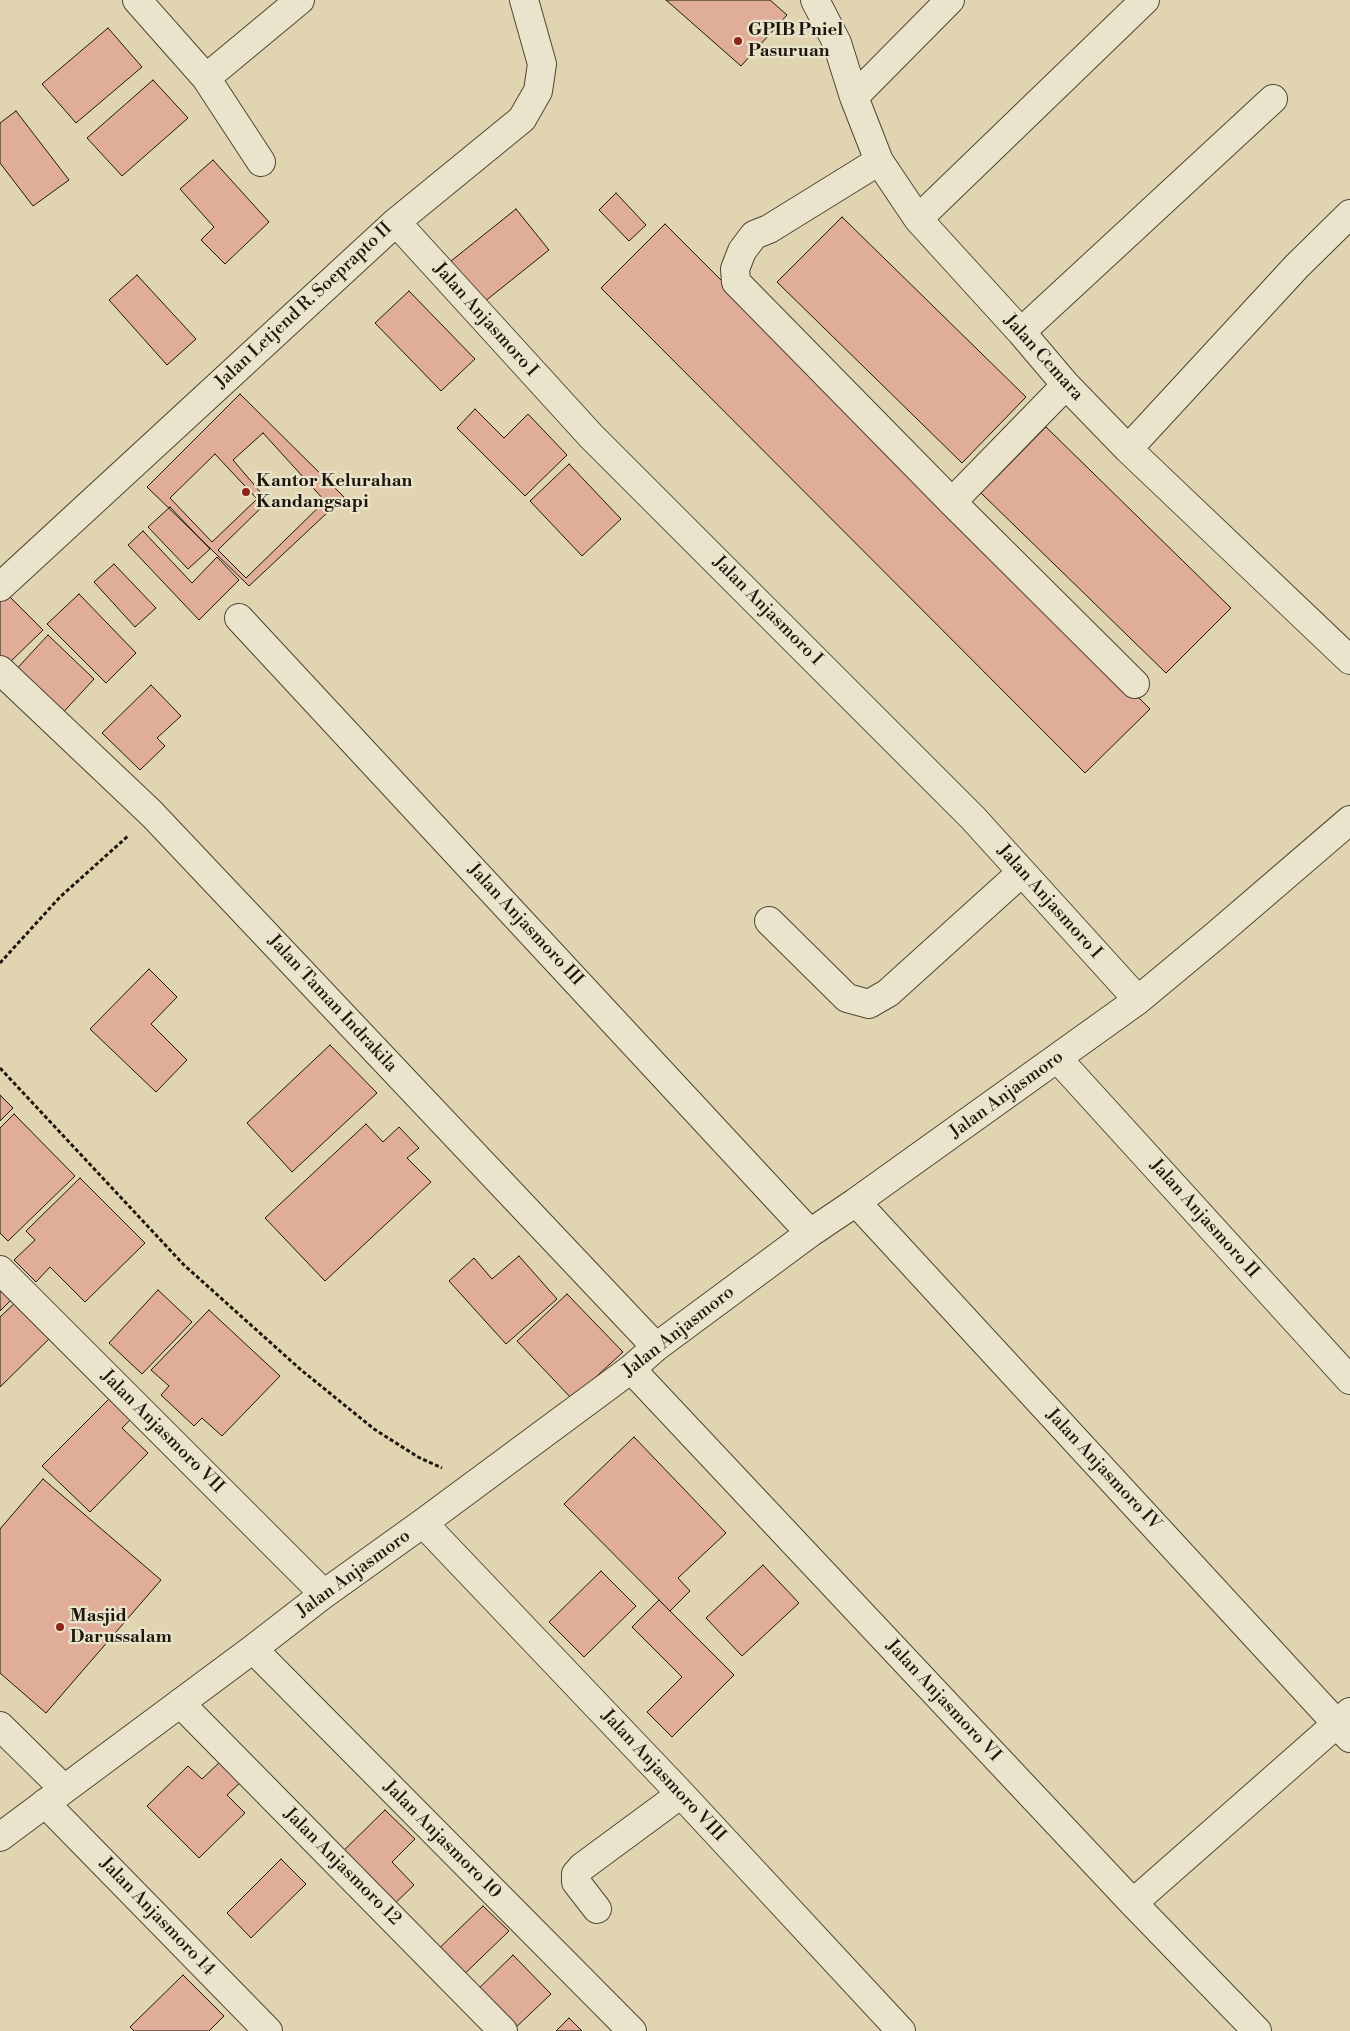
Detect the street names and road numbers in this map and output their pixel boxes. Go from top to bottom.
street label: Jalan Letjend R. Soeprapto II [211,218,397,394]
street label: Jalan Anjasmoro I [428,259,542,381]
street label: Jalan Cemara [999,310,1087,406]
street label: Jalan Anjasmoro I [708,552,826,670]
street label: Jalan Anjasmoro I [992,841,1106,963]
street label: Jalan Anjasmoro III [463,859,587,991]
street label: Jalan Taman Indrakila [263,931,401,1077]
street label: Jalan Anjasmoro [946,1047,1068,1143]
street label: Jalan Anjasmoro II [1145,1155,1263,1283]
street label: Jalan Anjasmoro [619,1282,739,1382]
street label: Jalan Anjasmoro VII [96,1366,228,1498]
street label: Jalan Anjasmoro IV [1041,1405,1165,1535]
street label: Jalan Anjasmoro [293,1526,415,1622]
street label: Jalan Anjasmoro VI [881,1636,1005,1766]
street label: Jalan Anjasmoro VIII [596,1706,730,1846]
street label: Jalan Anjasmoro 10 [379,1777,505,1903]
street label: Jalan Anjasmoro 12 [279,1804,405,1930]
street label: Jalan Anjasmoro 14 [95,1853,219,1981]

